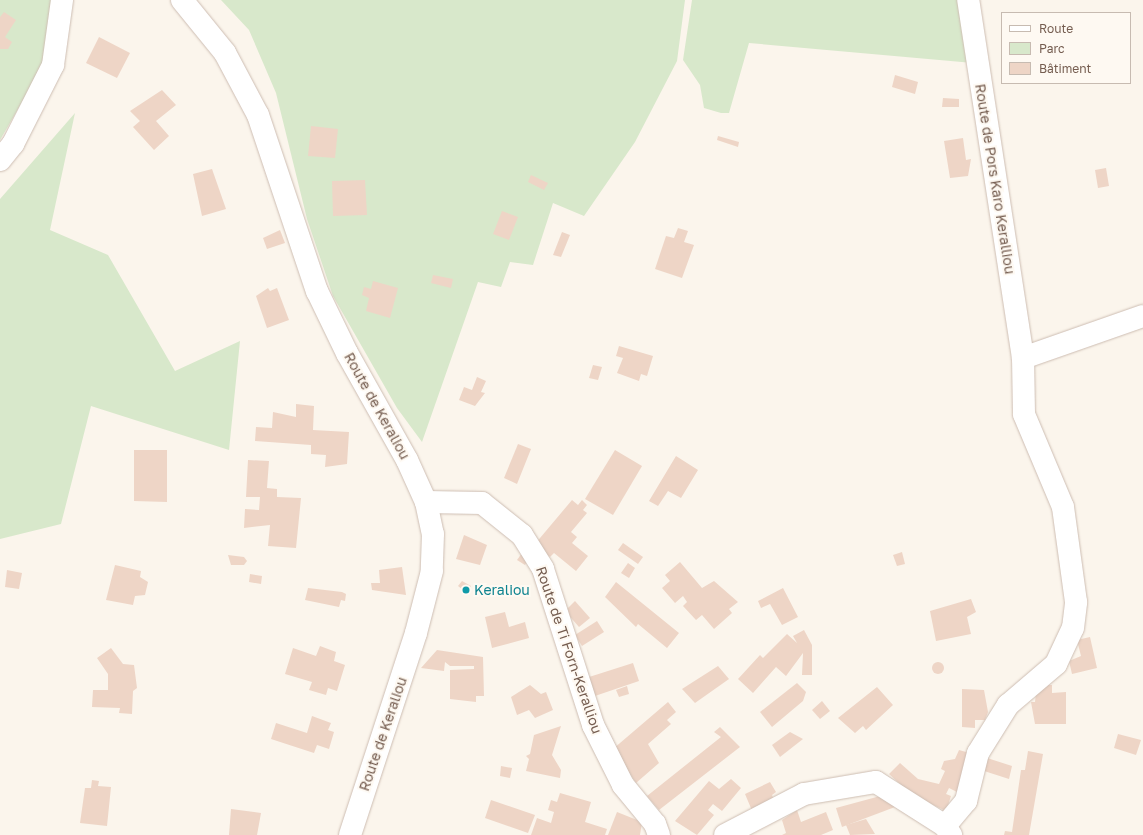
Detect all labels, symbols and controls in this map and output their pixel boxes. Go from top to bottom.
legend [1001,12,1131,84]
text: Route [1039,21,1073,36]
text: Parc [1039,41,1065,56]
text: Bâtiment [1039,61,1091,76]
street label: Route de Pors Karo Keralliou [972,83,1018,275]
street label: Route de Keraliou [341,350,413,462]
street label: Route de Ti Forn-Keralliou [532,564,606,736]
place label: Keraliou [474,582,530,598]
marker: Keraliou [461,585,471,595]
street label: Route de Keraliou [356,675,410,793]

